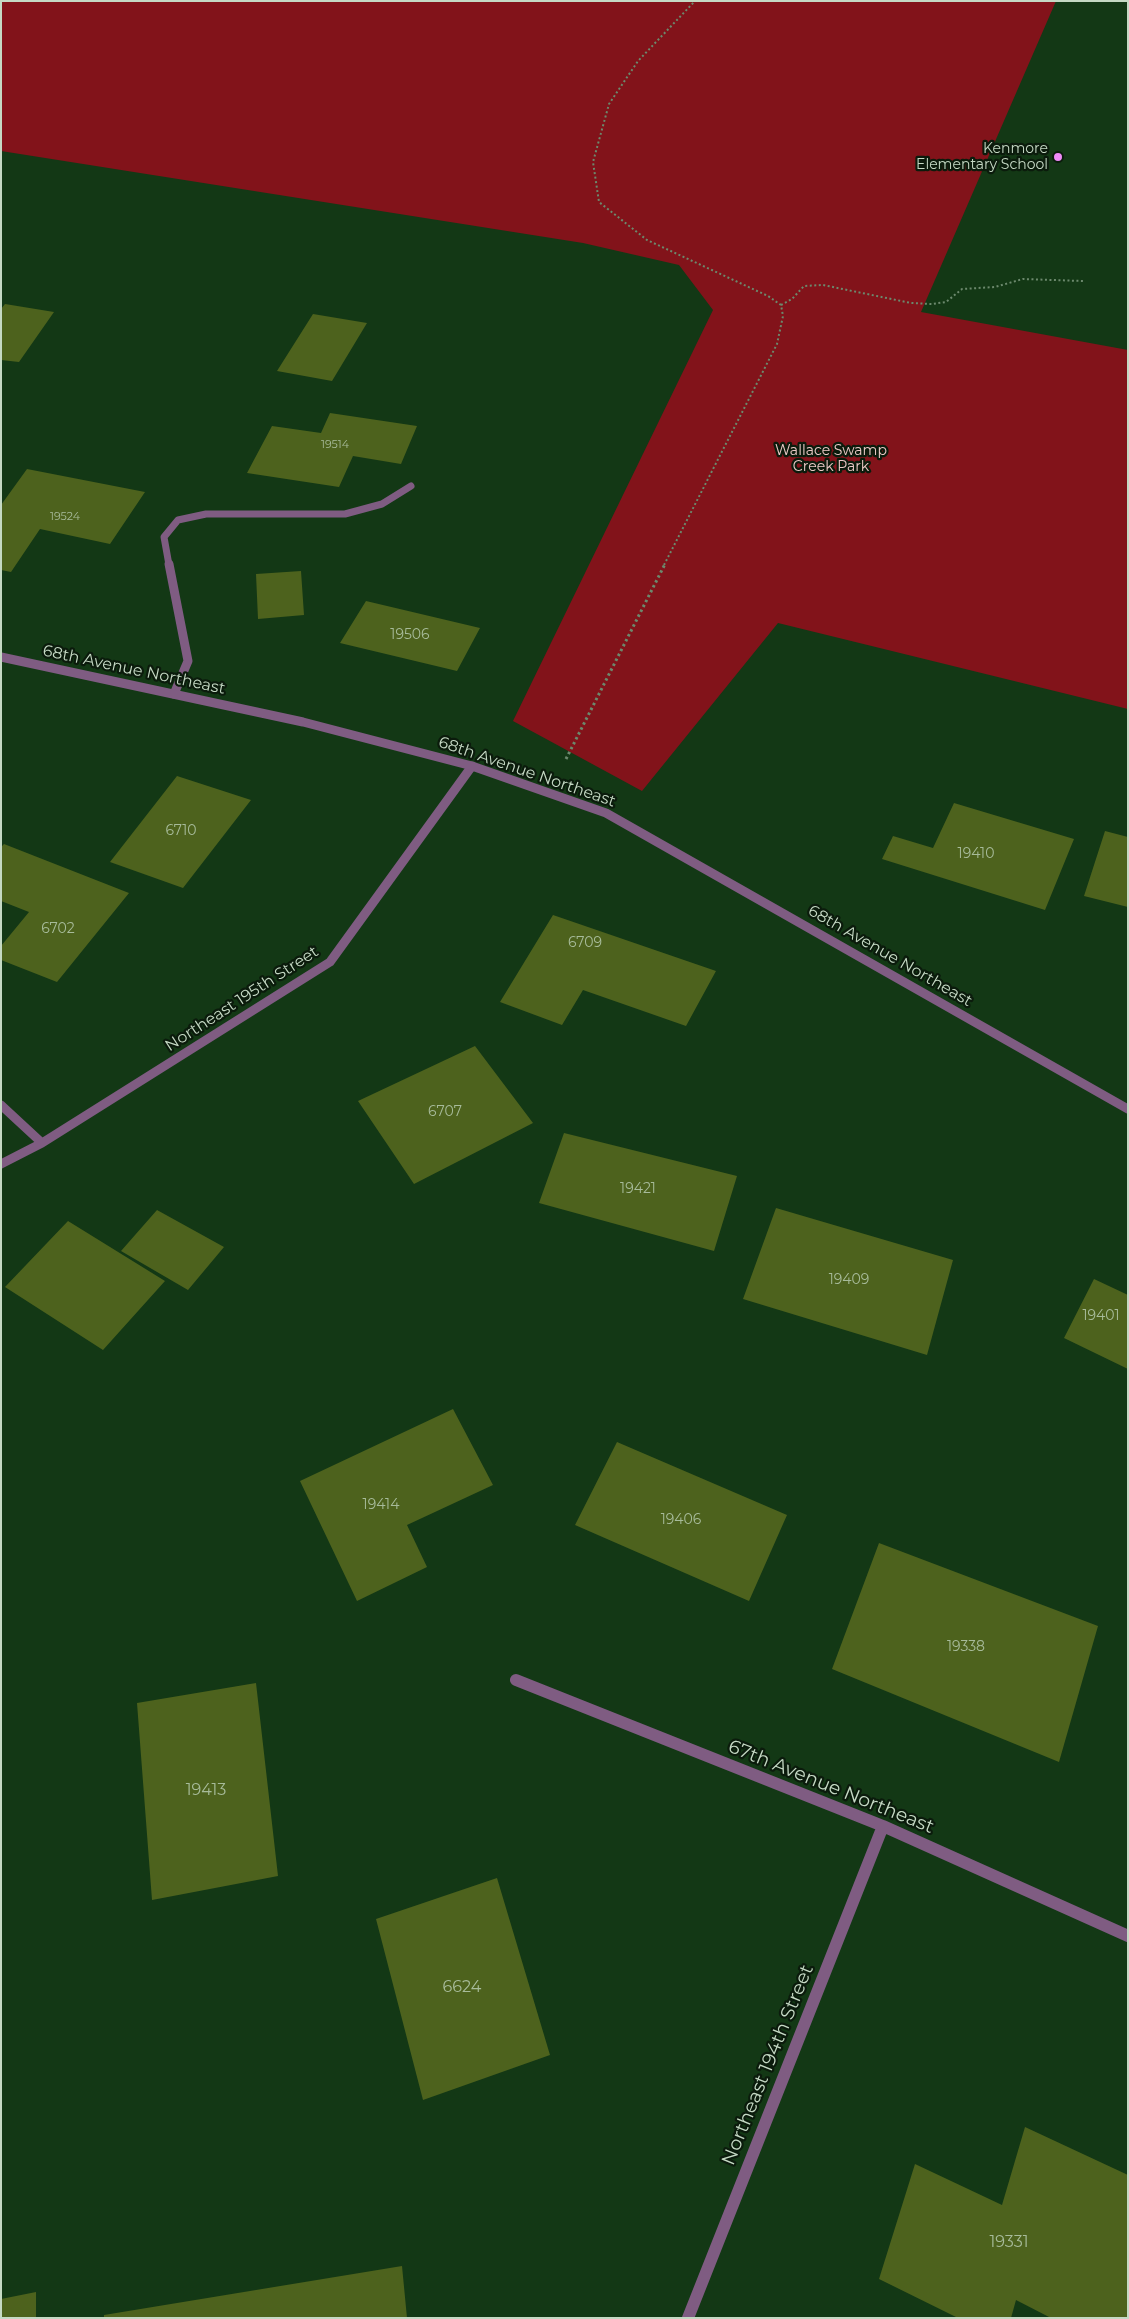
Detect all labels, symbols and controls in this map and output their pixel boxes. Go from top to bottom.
place label: Kenmore Elementary School [916,141,1048,174]
marker: Kenmore Elementary School [1052,151,1064,163]
house number: 19514 [321,438,349,452]
park label: Wallace Swamp Creek Park [775,443,887,476]
house number: 19524 [50,510,80,524]
house number: 19506 [390,627,430,643]
street label: 68th Avenue Northeast [41,641,227,699]
street label: 68th Avenue Northeast [436,733,618,811]
house number: 6710 [165,823,197,839]
house number: 19410 [958,846,994,862]
street label: 68th Avenue Northeast [805,901,975,1011]
house number: 6702 [41,921,75,937]
house number: 6709 [568,935,602,951]
street label: Northeast 195th Street [162,942,322,1056]
house number: 6707 [428,1104,462,1120]
house number: 19421 [620,1181,656,1197]
house number: 19409 [829,1272,869,1288]
house number: 19401 [1082,1308,1120,1324]
house number: 19414 [363,1497,399,1513]
house number: 19406 [661,1512,701,1528]
house number: 19338 [947,1639,985,1655]
street label: 67th Avenue Northeast [725,1735,937,1839]
house number: 19413 [186,1780,226,1800]
street label: Northeast 194th Street [717,1961,819,2169]
house number: 6624 [443,1977,481,1997]
house number: 19331 [989,2232,1029,2252]

